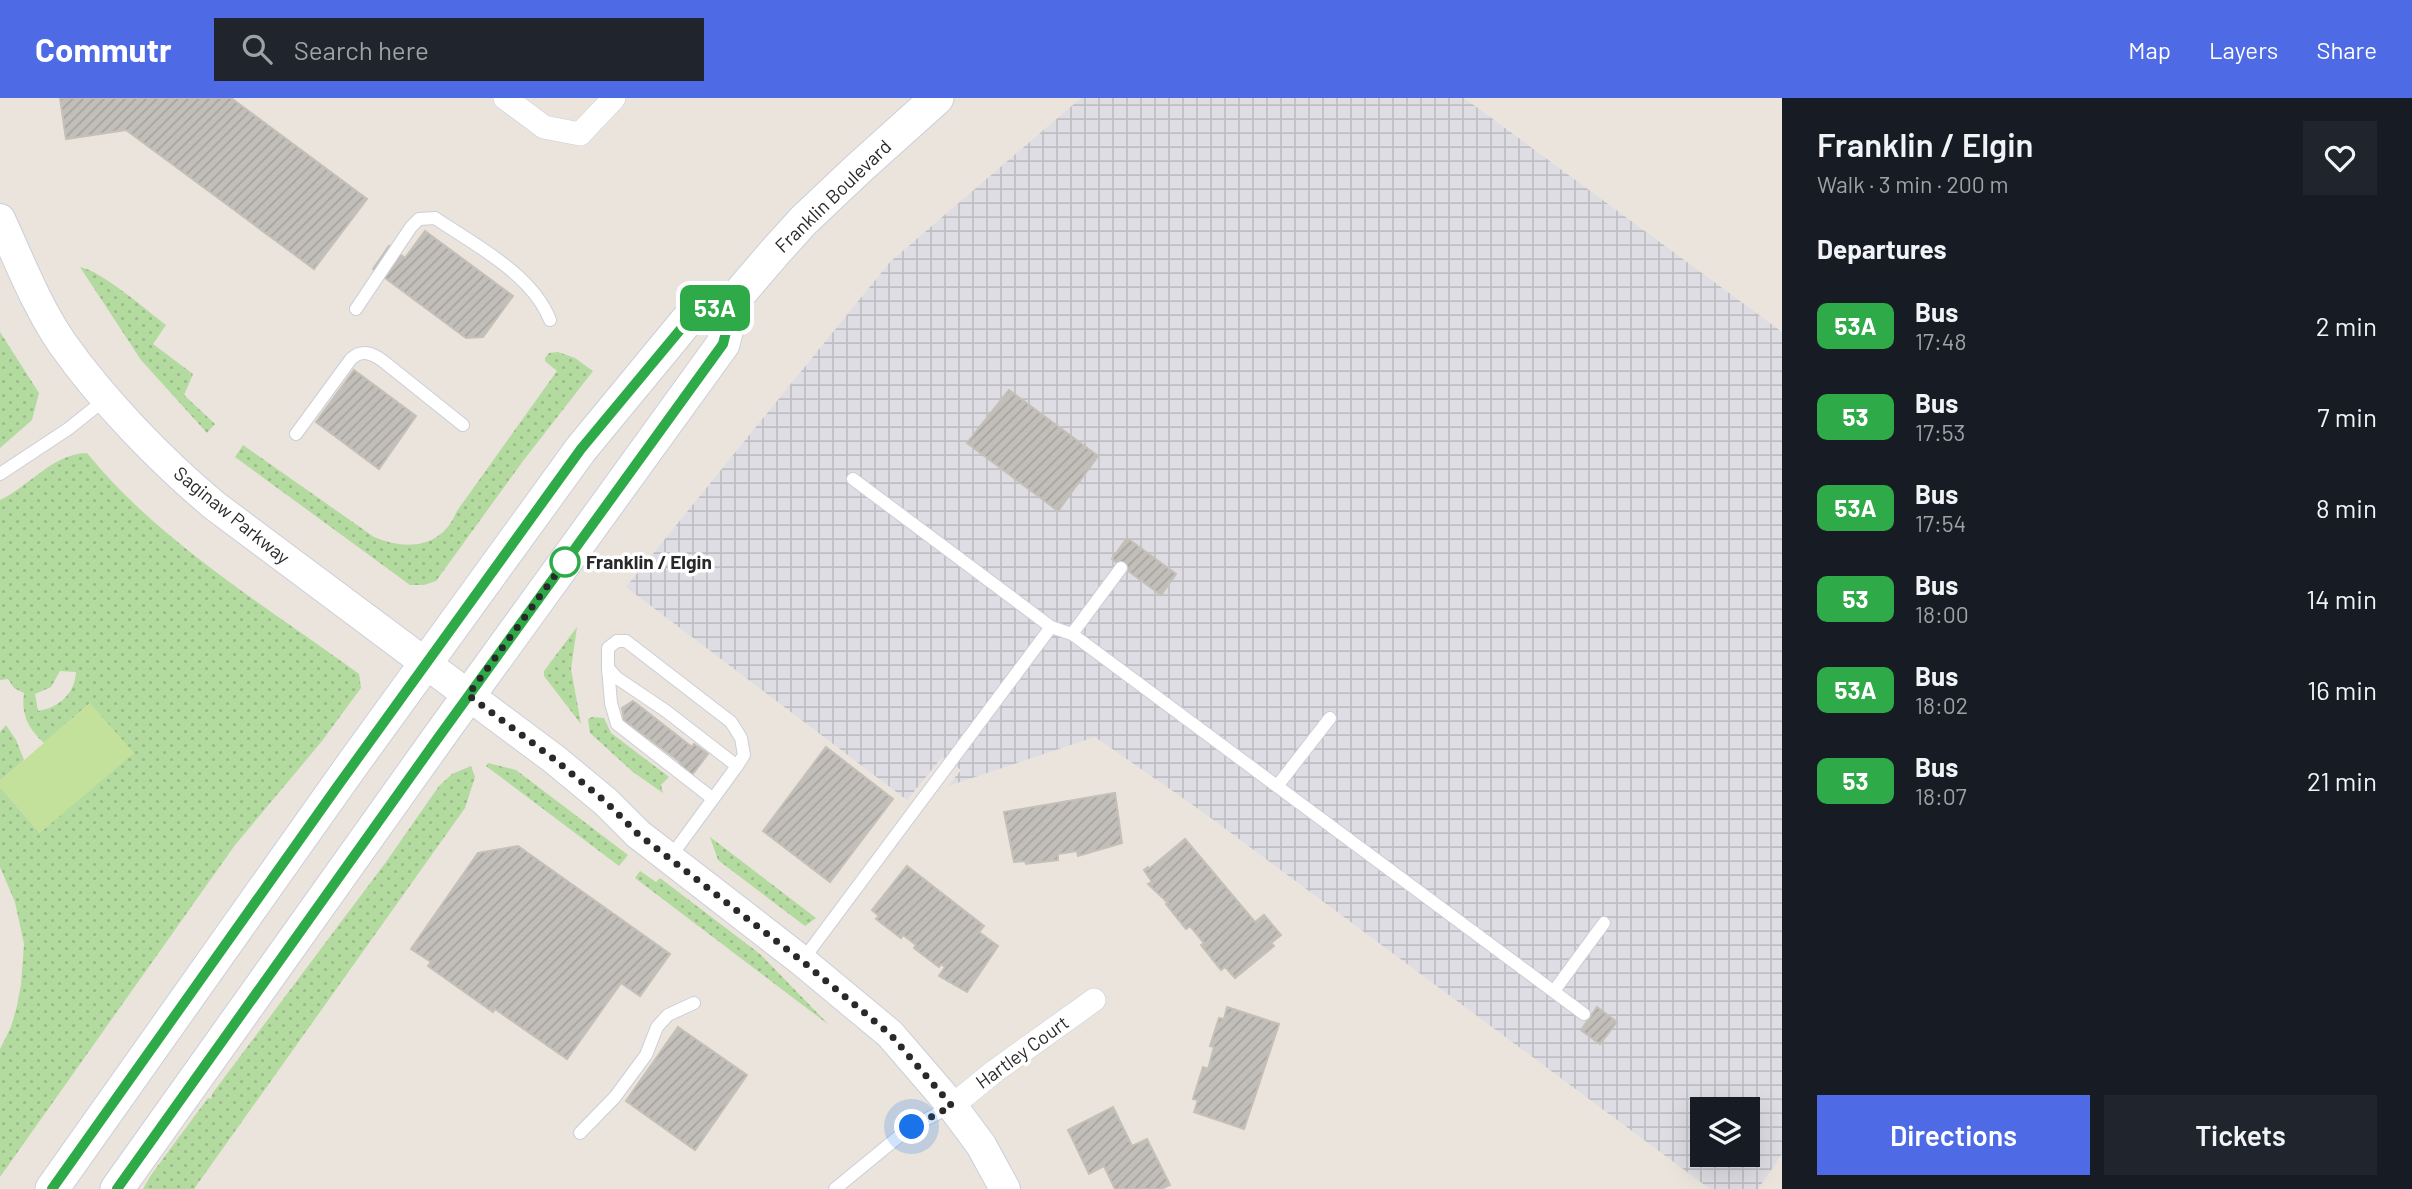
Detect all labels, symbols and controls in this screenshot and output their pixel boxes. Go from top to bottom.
search box [214,18,704,81]
text: Commutr [35,29,172,69]
icon: search [238,30,276,68]
text: Search here [294,34,429,65]
text: Map [2128,35,2171,64]
text: Layers [2209,35,2278,64]
text: Share [2316,35,2377,64]
button: heart [2303,121,2377,195]
text: Franklin / Elgin [1817,124,2034,164]
street label: Franklin Boulevard [770,134,896,257]
text: Walk · 3 min · 200 m [1817,170,2008,198]
text: Departures [1817,233,1947,264]
line badge: 53A [675,285,755,331]
text: 53A [694,293,736,322]
text: Bus [1915,296,1958,327]
text: 2 min [2316,310,2377,341]
text: 53A [1835,311,1877,340]
text: 17:48 [1915,327,1966,355]
text: Bus [1915,387,1958,418]
text: 7 min [2317,401,2377,432]
text: 53 [1843,402,1868,431]
text: 17:53 [1915,418,1965,446]
street label: Saginaw Parkway [170,461,295,568]
text: Bus [1915,478,1958,509]
text: 8 min [2316,492,2377,523]
text: 53A [1835,493,1877,522]
text: 17:54 [1915,509,1966,537]
marker: Franklin / Elgin [550,547,580,577]
place label: Franklin / Elgin [586,550,712,573]
text: Bus [1915,569,1958,600]
text: 14 min [2306,583,2377,614]
text: 53 [1843,584,1868,613]
text: 18:00 [1915,600,1969,628]
text: Bus [1915,660,1958,691]
text: 16 min [2307,674,2377,705]
text: 53A [1835,675,1877,704]
text: 18:02 [1915,691,1968,719]
text: Bus [1915,751,1958,782]
text: 21 min [2307,765,2377,796]
text: 53 [1843,766,1868,795]
text: 18:07 [1915,782,1967,810]
street label: Hartley Court [971,1010,1073,1093]
button: Directions [1817,1095,2090,1175]
button: Tickets [2104,1095,2377,1175]
map controls [1690,1097,1760,1167]
button: layers [1690,1097,1760,1167]
your location [894,1109,929,1144]

